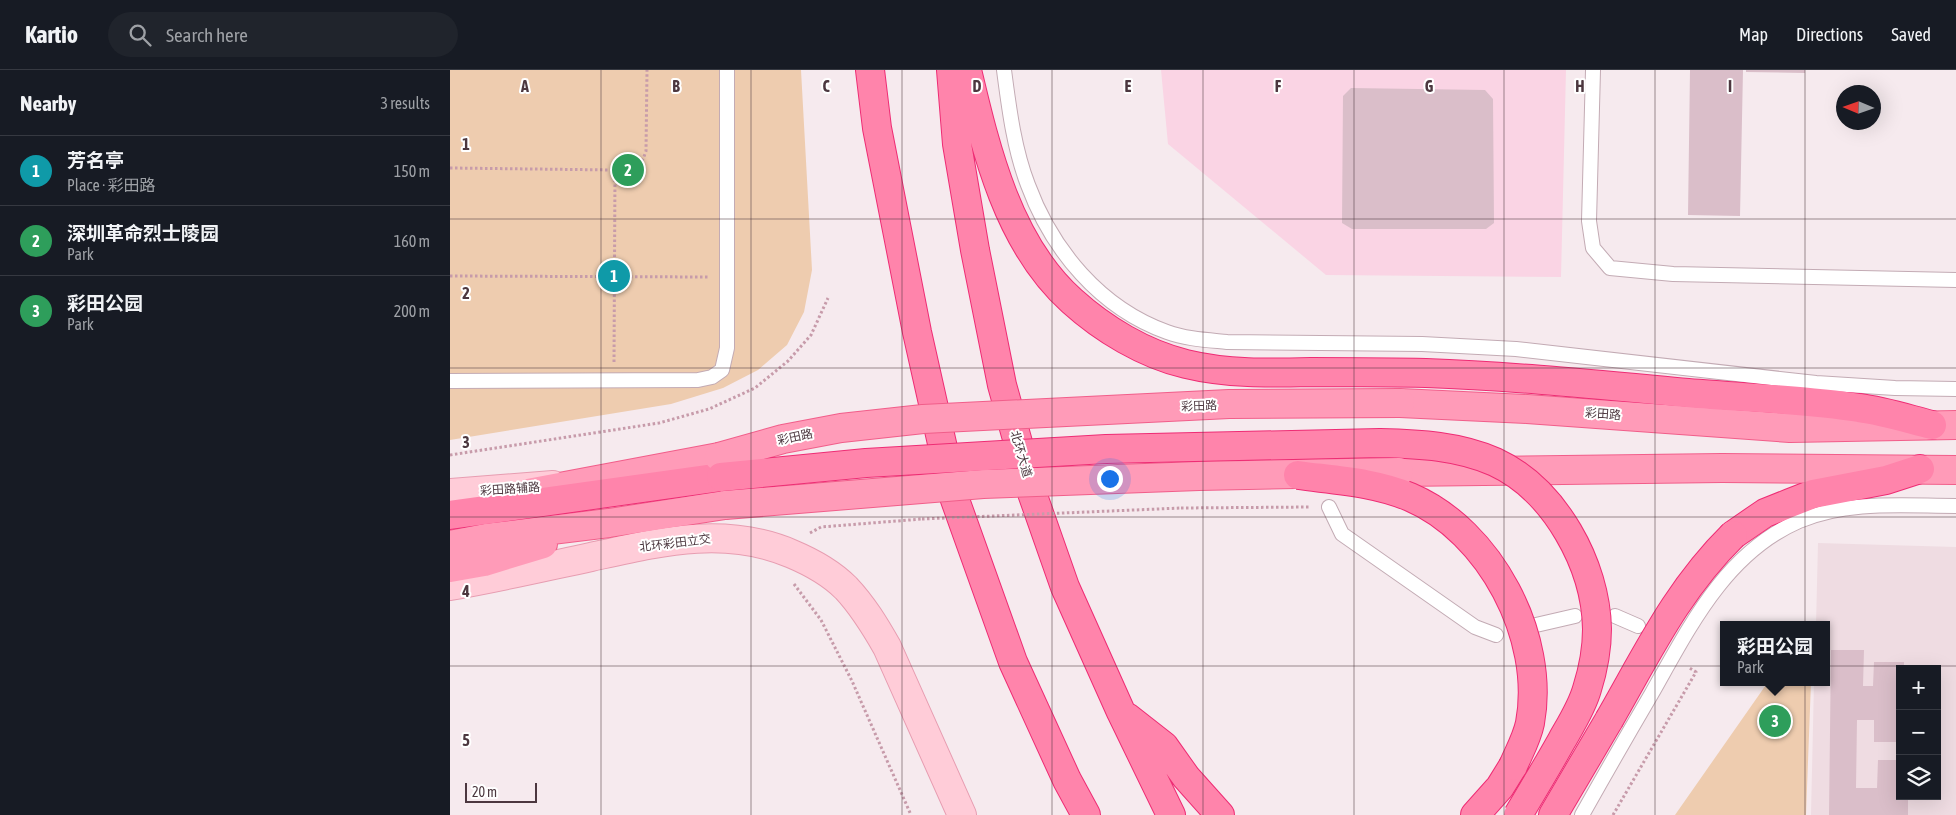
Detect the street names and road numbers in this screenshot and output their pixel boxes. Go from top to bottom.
street label: 彩田路 [1181,398,1217,414]
street label: 彩田路 [1585,406,1621,422]
street label: 彩田路 [776,426,814,448]
street label: 北环大道 [1008,429,1034,479]
street label: 彩田路辅路 [480,480,540,498]
street label: 北环彩田立交 [638,532,712,554]

